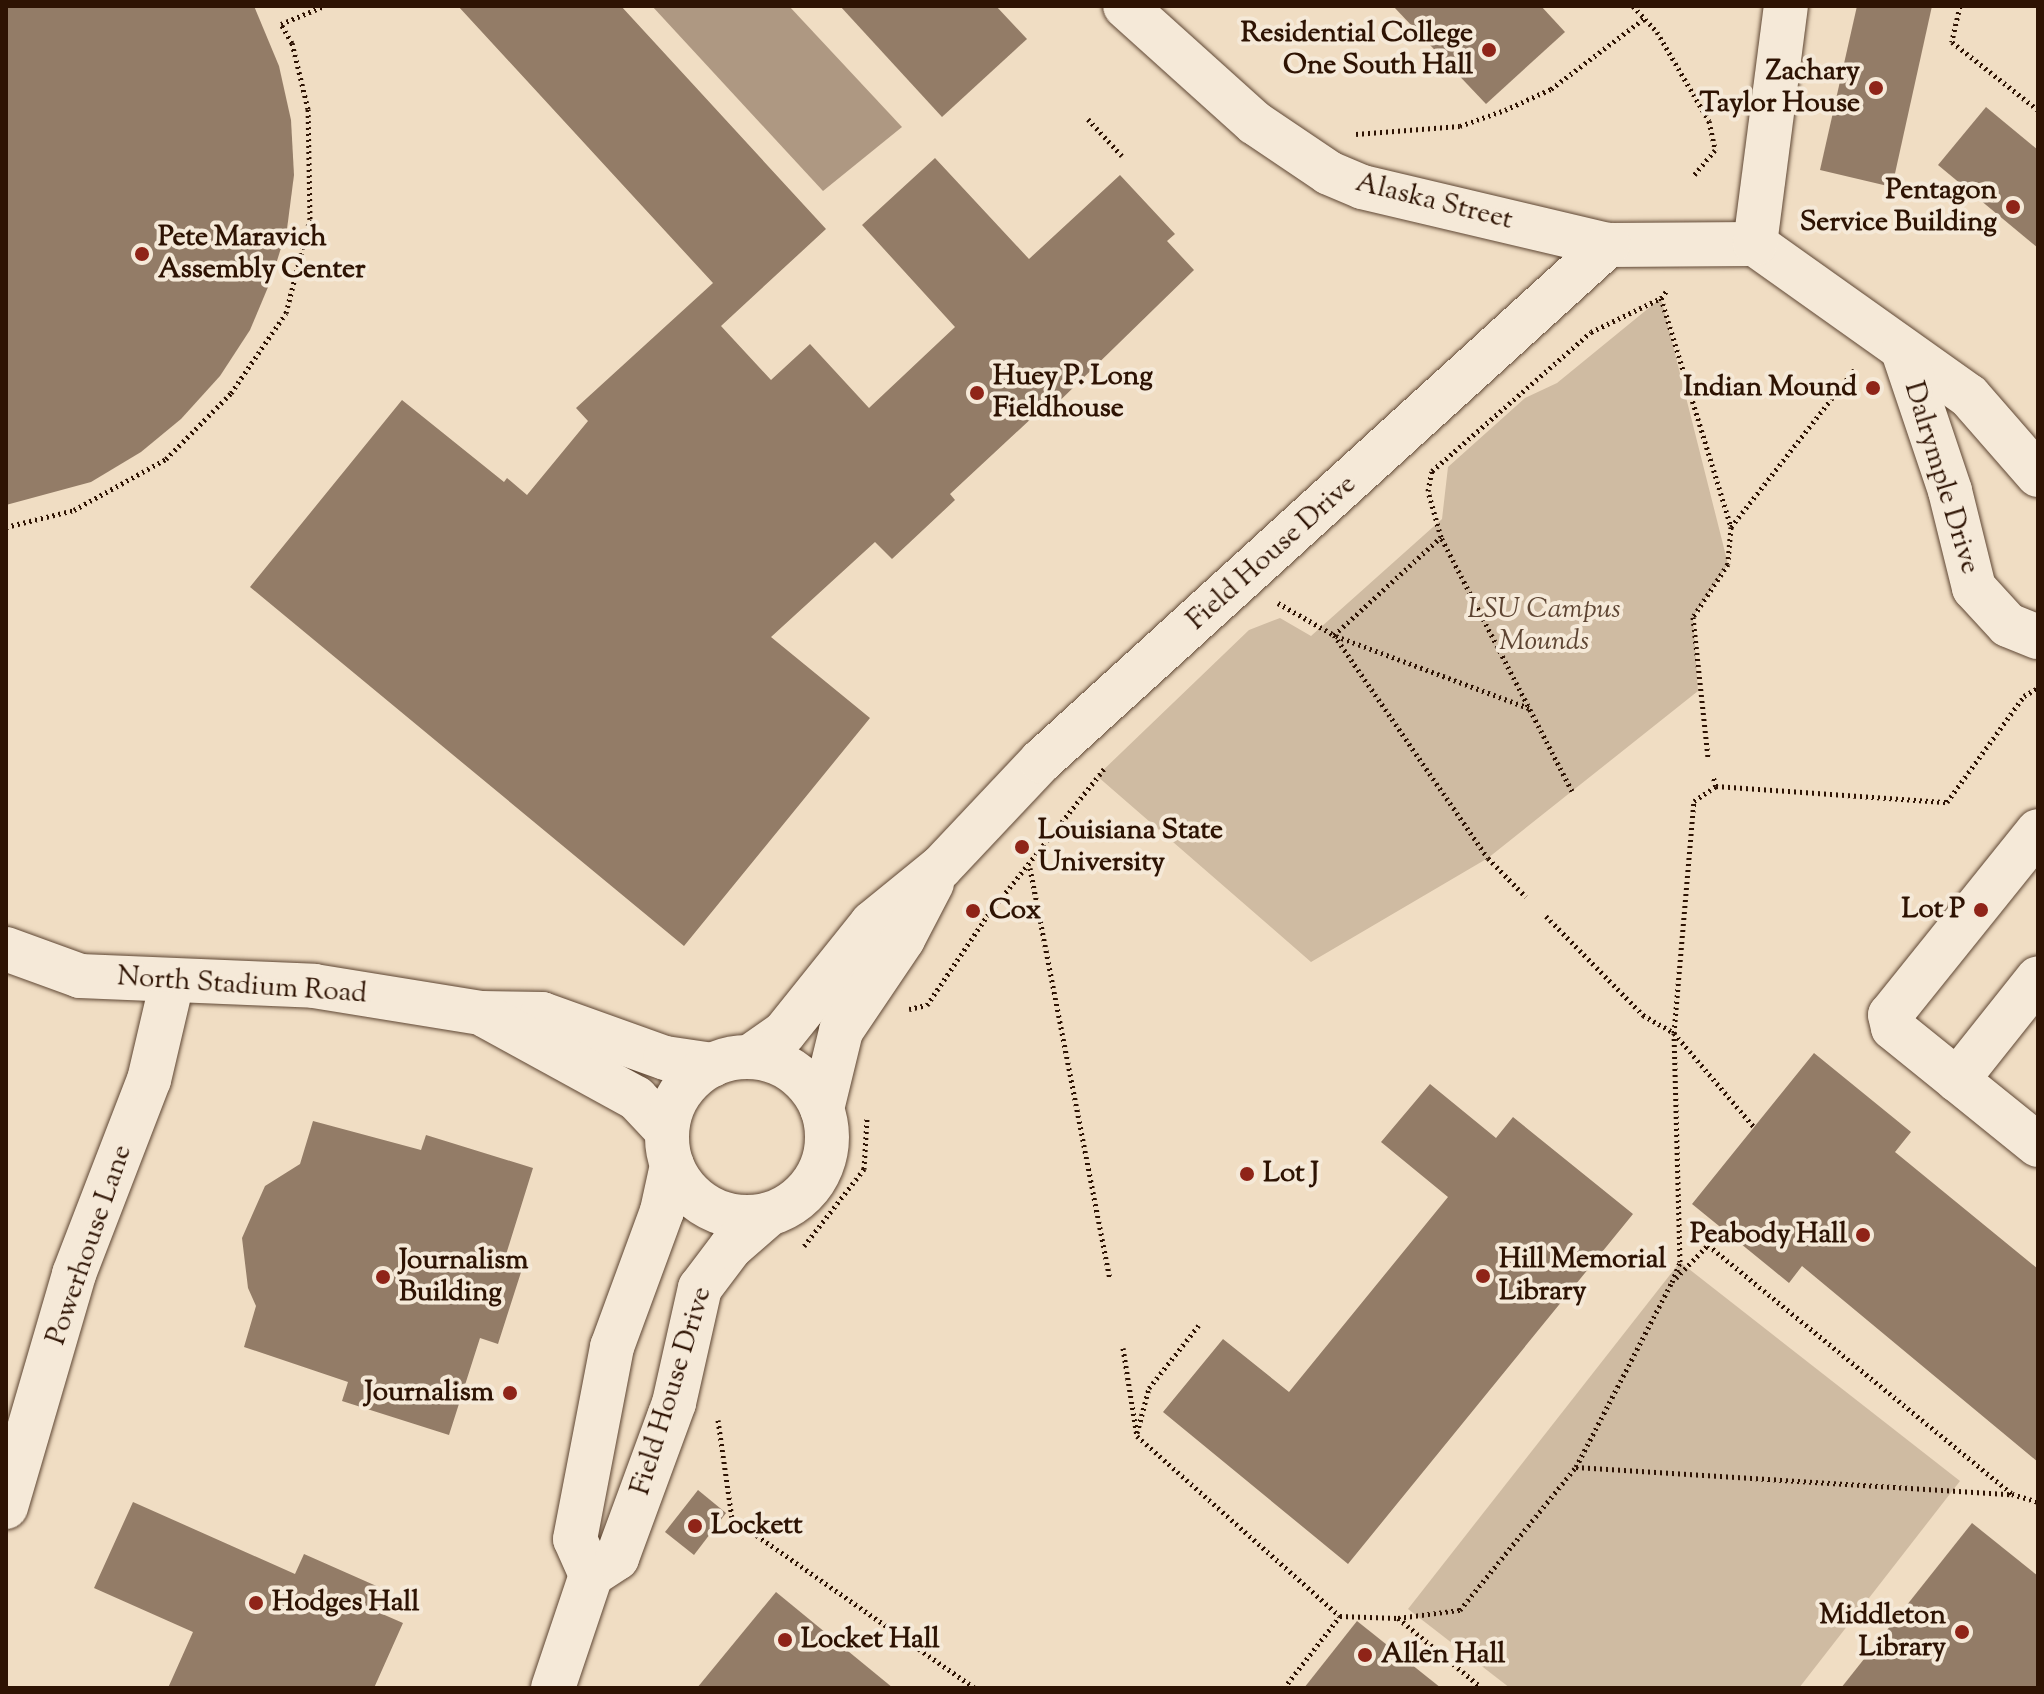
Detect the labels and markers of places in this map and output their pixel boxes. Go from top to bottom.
place label: Residential College One South Hall [1241,17,1473,83]
marker: Residential College One South Hall [1480,41,1498,59]
place label: Zachary Taylor House [1700,55,1860,121]
marker: Zachary Taylor House [1867,79,1885,97]
place label: Pentagon Service Building [1800,174,1997,240]
marker: Pentagon Service Building [2004,198,2022,216]
place label: Pete Maravich Assembly Center [158,221,366,287]
marker: Pete Maravich Assembly Center [133,245,151,263]
place label: Huey P. Long Fieldhouse [993,360,1153,426]
place label: Indian Mound [1684,371,1857,405]
marker: Indian Mound [1864,379,1882,397]
marker: Huey P. Long Fieldhouse [968,384,986,402]
place label: Louisiana State University [1038,814,1223,880]
marker: Louisiana State University [1013,838,1031,856]
place label: Lot P [1902,893,1965,927]
place label: Cox [989,894,1041,928]
marker: Lot P [1972,901,1990,919]
marker: Cox [964,902,982,920]
place label: Lot J [1263,1157,1319,1191]
marker: Lot J [1238,1165,1256,1183]
place label: Peabody Hall [1690,1218,1847,1252]
marker: Peabody Hall [1854,1226,1872,1244]
place label: Hill Memorial Library [1499,1243,1666,1309]
place label: Journalism Building [399,1244,528,1310]
marker: Hill Memorial Library [1474,1267,1492,1285]
marker: Journalism Building [374,1268,392,1286]
place label: Journalism [365,1376,494,1410]
marker: Journalism [501,1384,519,1402]
place label: Lockett [711,1509,803,1543]
marker: Lockett [686,1517,704,1535]
place label: Hodges Hall [272,1586,419,1620]
marker: Hodges Hall [247,1594,265,1612]
place label: Middleton Library [1819,1599,1946,1665]
place label: Locket Hall [801,1623,940,1657]
marker: Middleton Library [1953,1623,1971,1641]
marker: Locket Hall [776,1631,794,1649]
place label: Allen Hall [1381,1638,1505,1672]
marker: Allen Hall [1356,1646,1374,1664]

